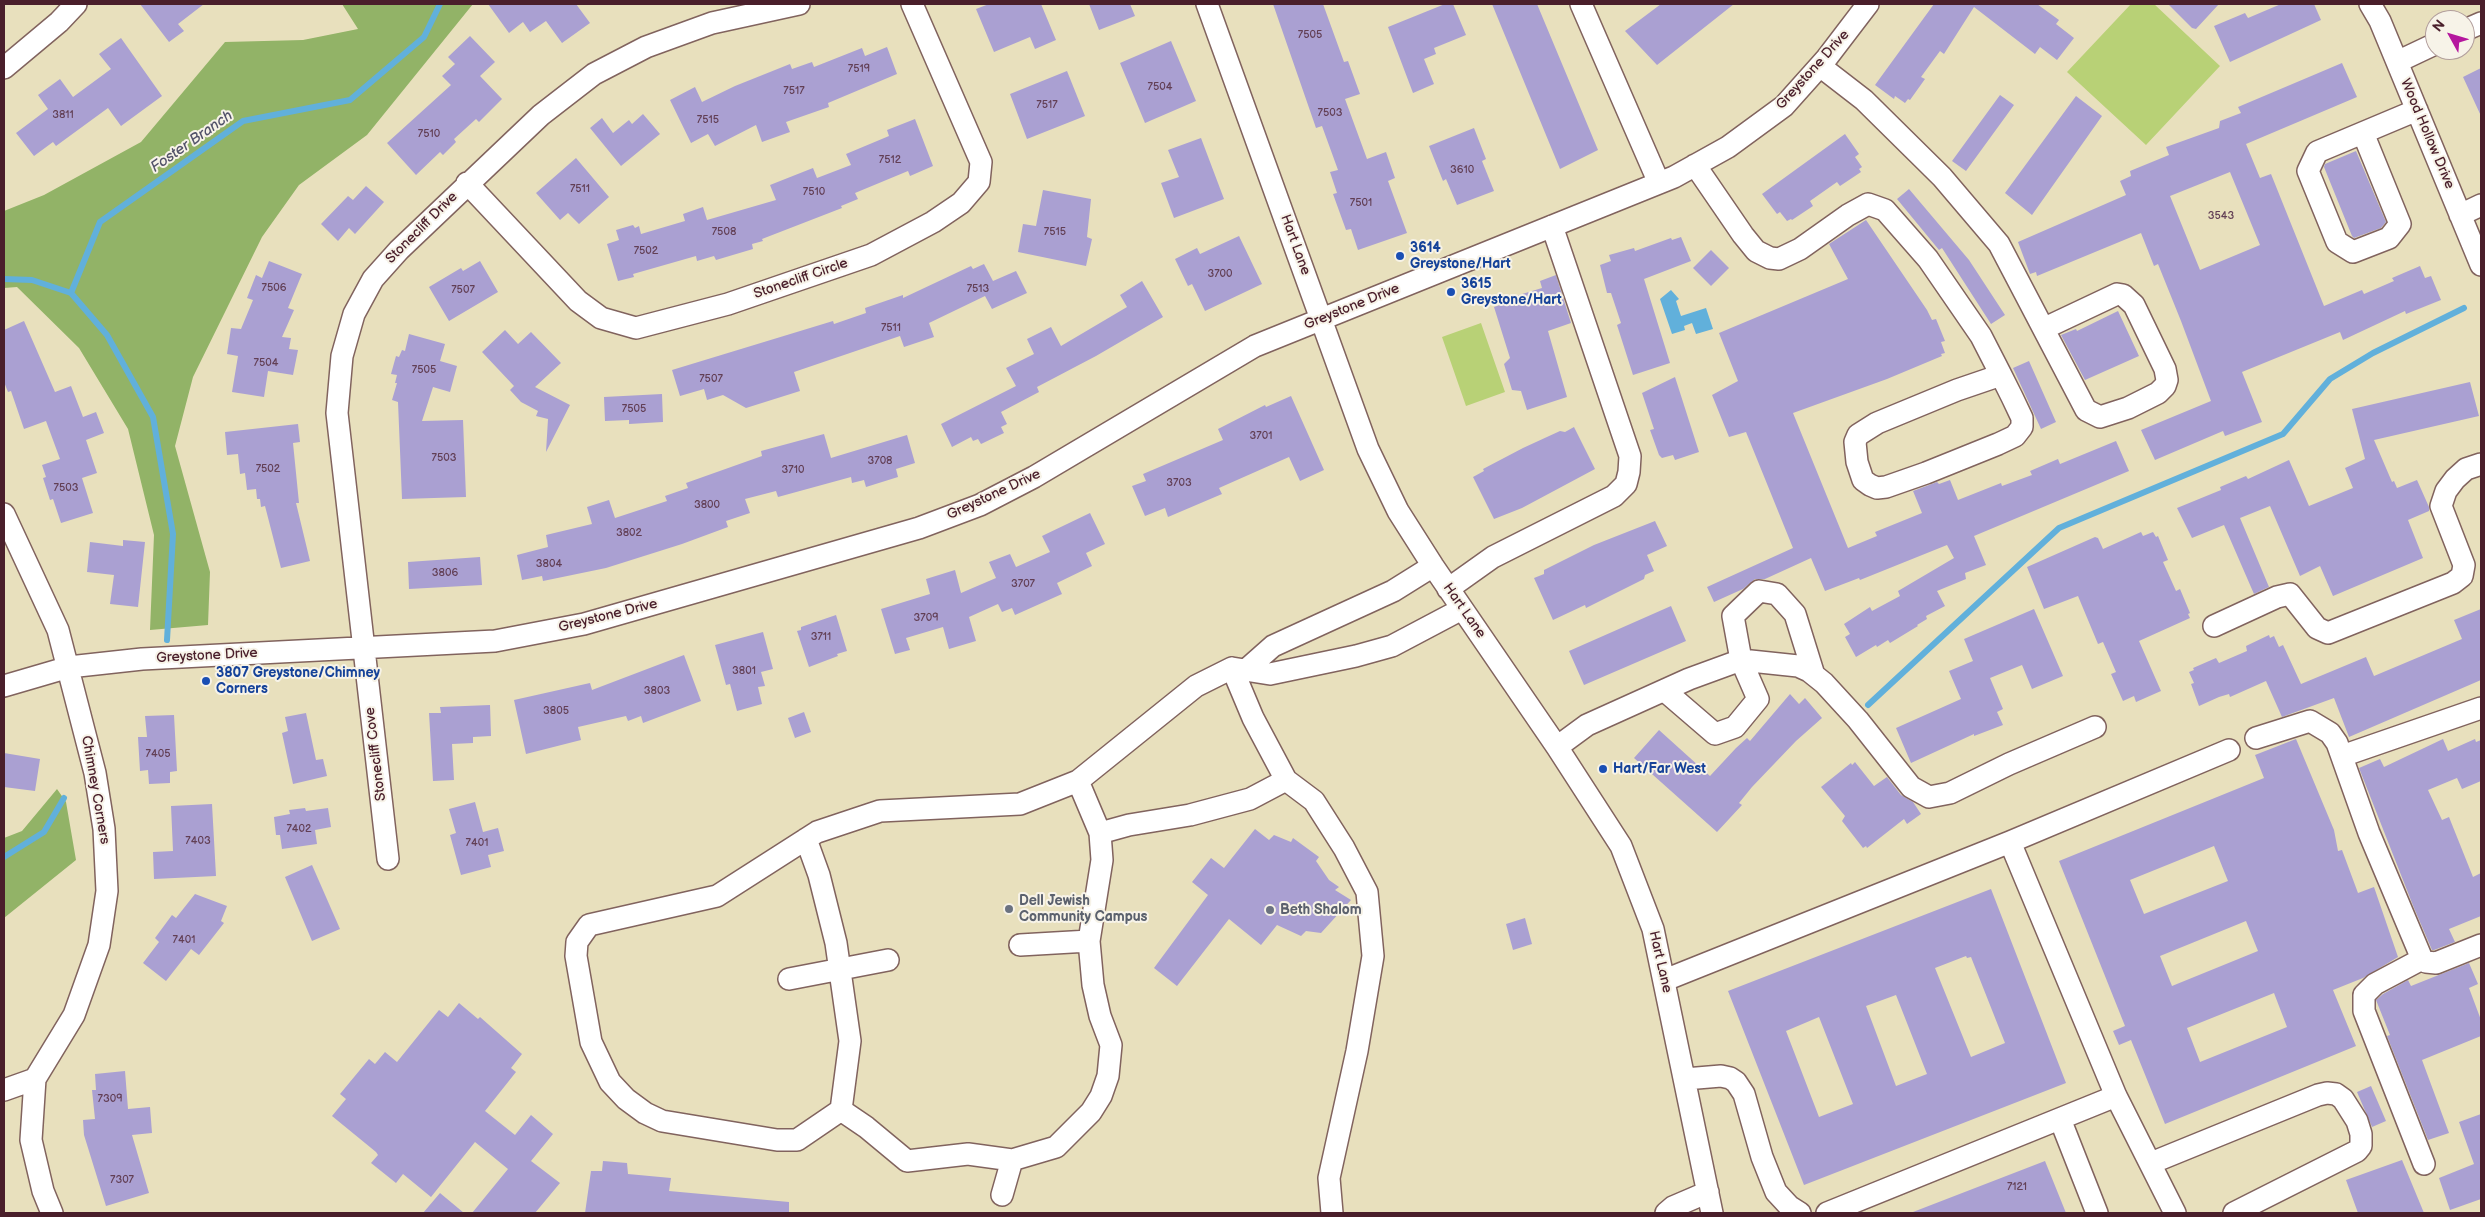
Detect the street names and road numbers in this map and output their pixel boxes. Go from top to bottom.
street label: Greystone Drive [1773,27,1853,113]
street label: Wood Hollow Drive [2396,76,2458,192]
street label: Stonecliff Drive [383,189,461,267]
street label: Hart Lane [1276,212,1314,278]
street label: Stonecliff Circle [752,255,850,303]
street label: Greystone Drive [1302,280,1402,334]
street label: Greystone Drive [945,466,1043,524]
street label: Hart Lane [1439,580,1489,642]
street label: Greystone Drive [557,596,659,636]
street label: Greystone Drive [156,645,258,667]
street label: Stonecliff Cove [362,706,390,802]
street label: Chimney Corners [77,734,113,846]
street label: Hart Lane [1645,929,1675,995]

